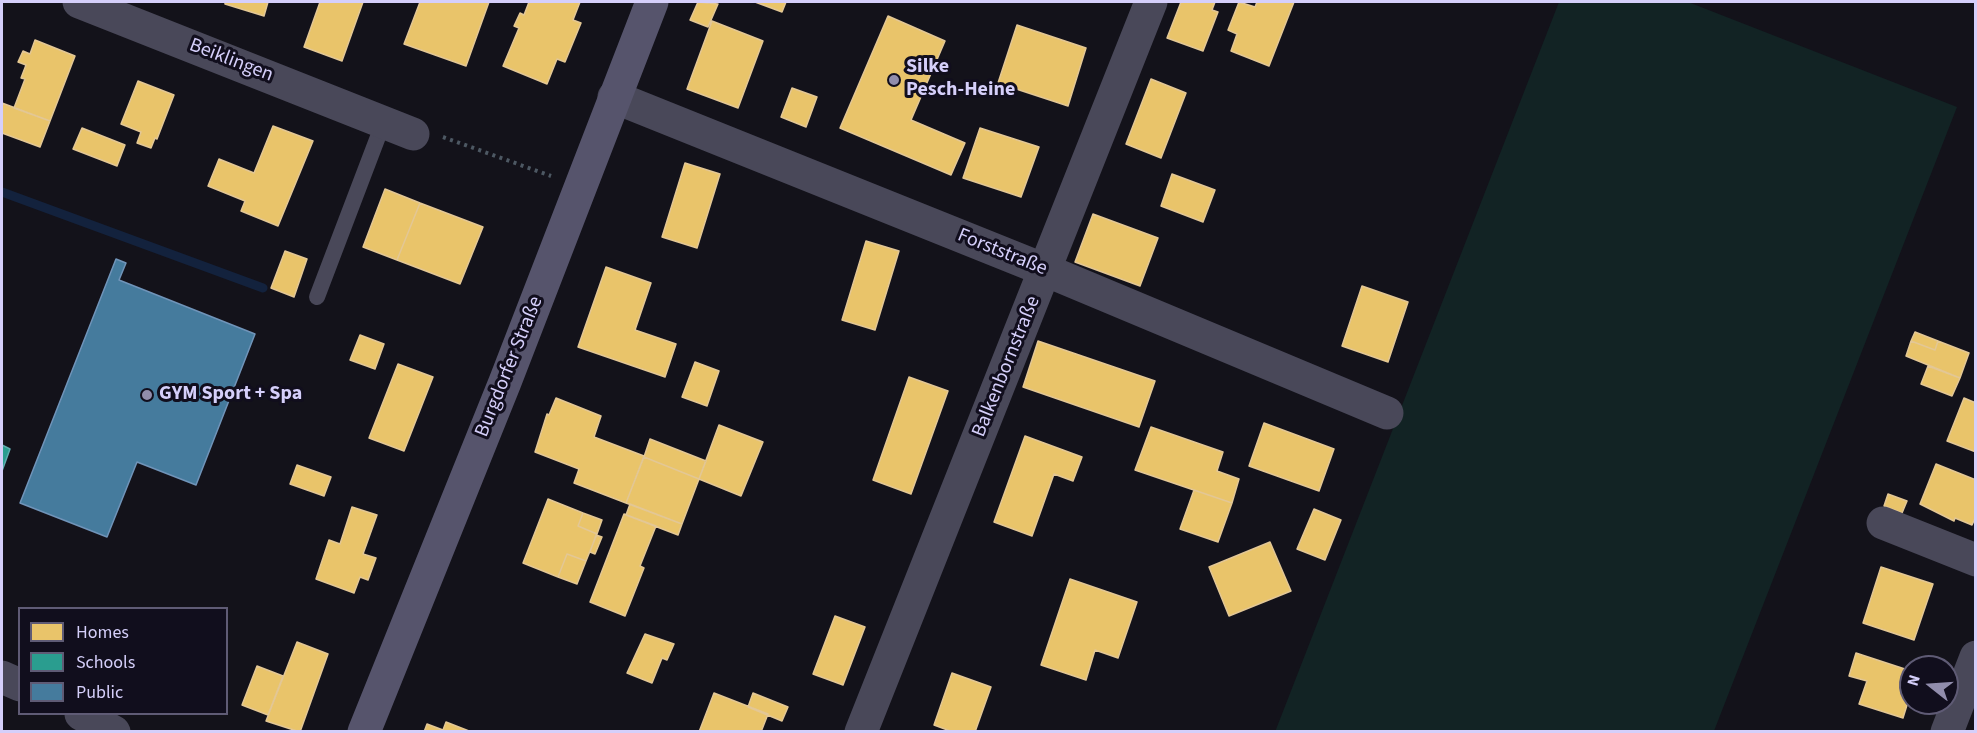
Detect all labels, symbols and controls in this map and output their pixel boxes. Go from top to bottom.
street label: Beiklingen [186,34,276,88]
place label: Silke Pesch-Heine [906,56,1015,103]
marker: Silke Pesch-Heine [887,73,901,87]
street label: Forststraße [954,224,1050,282]
street label: Burgdorfer Straße [471,293,549,441]
street label: Balkenbornstraße [968,293,1046,441]
place label: GYM Sport + Spa [159,383,302,407]
marker: GYM Sport + Spa [140,388,154,402]
legend [18,607,228,715]
text: Homes [76,620,129,645]
text: Schools [76,650,135,675]
north arrow [1899,655,1959,715]
text: N [1902,672,1926,689]
text: Public [76,680,123,705]

